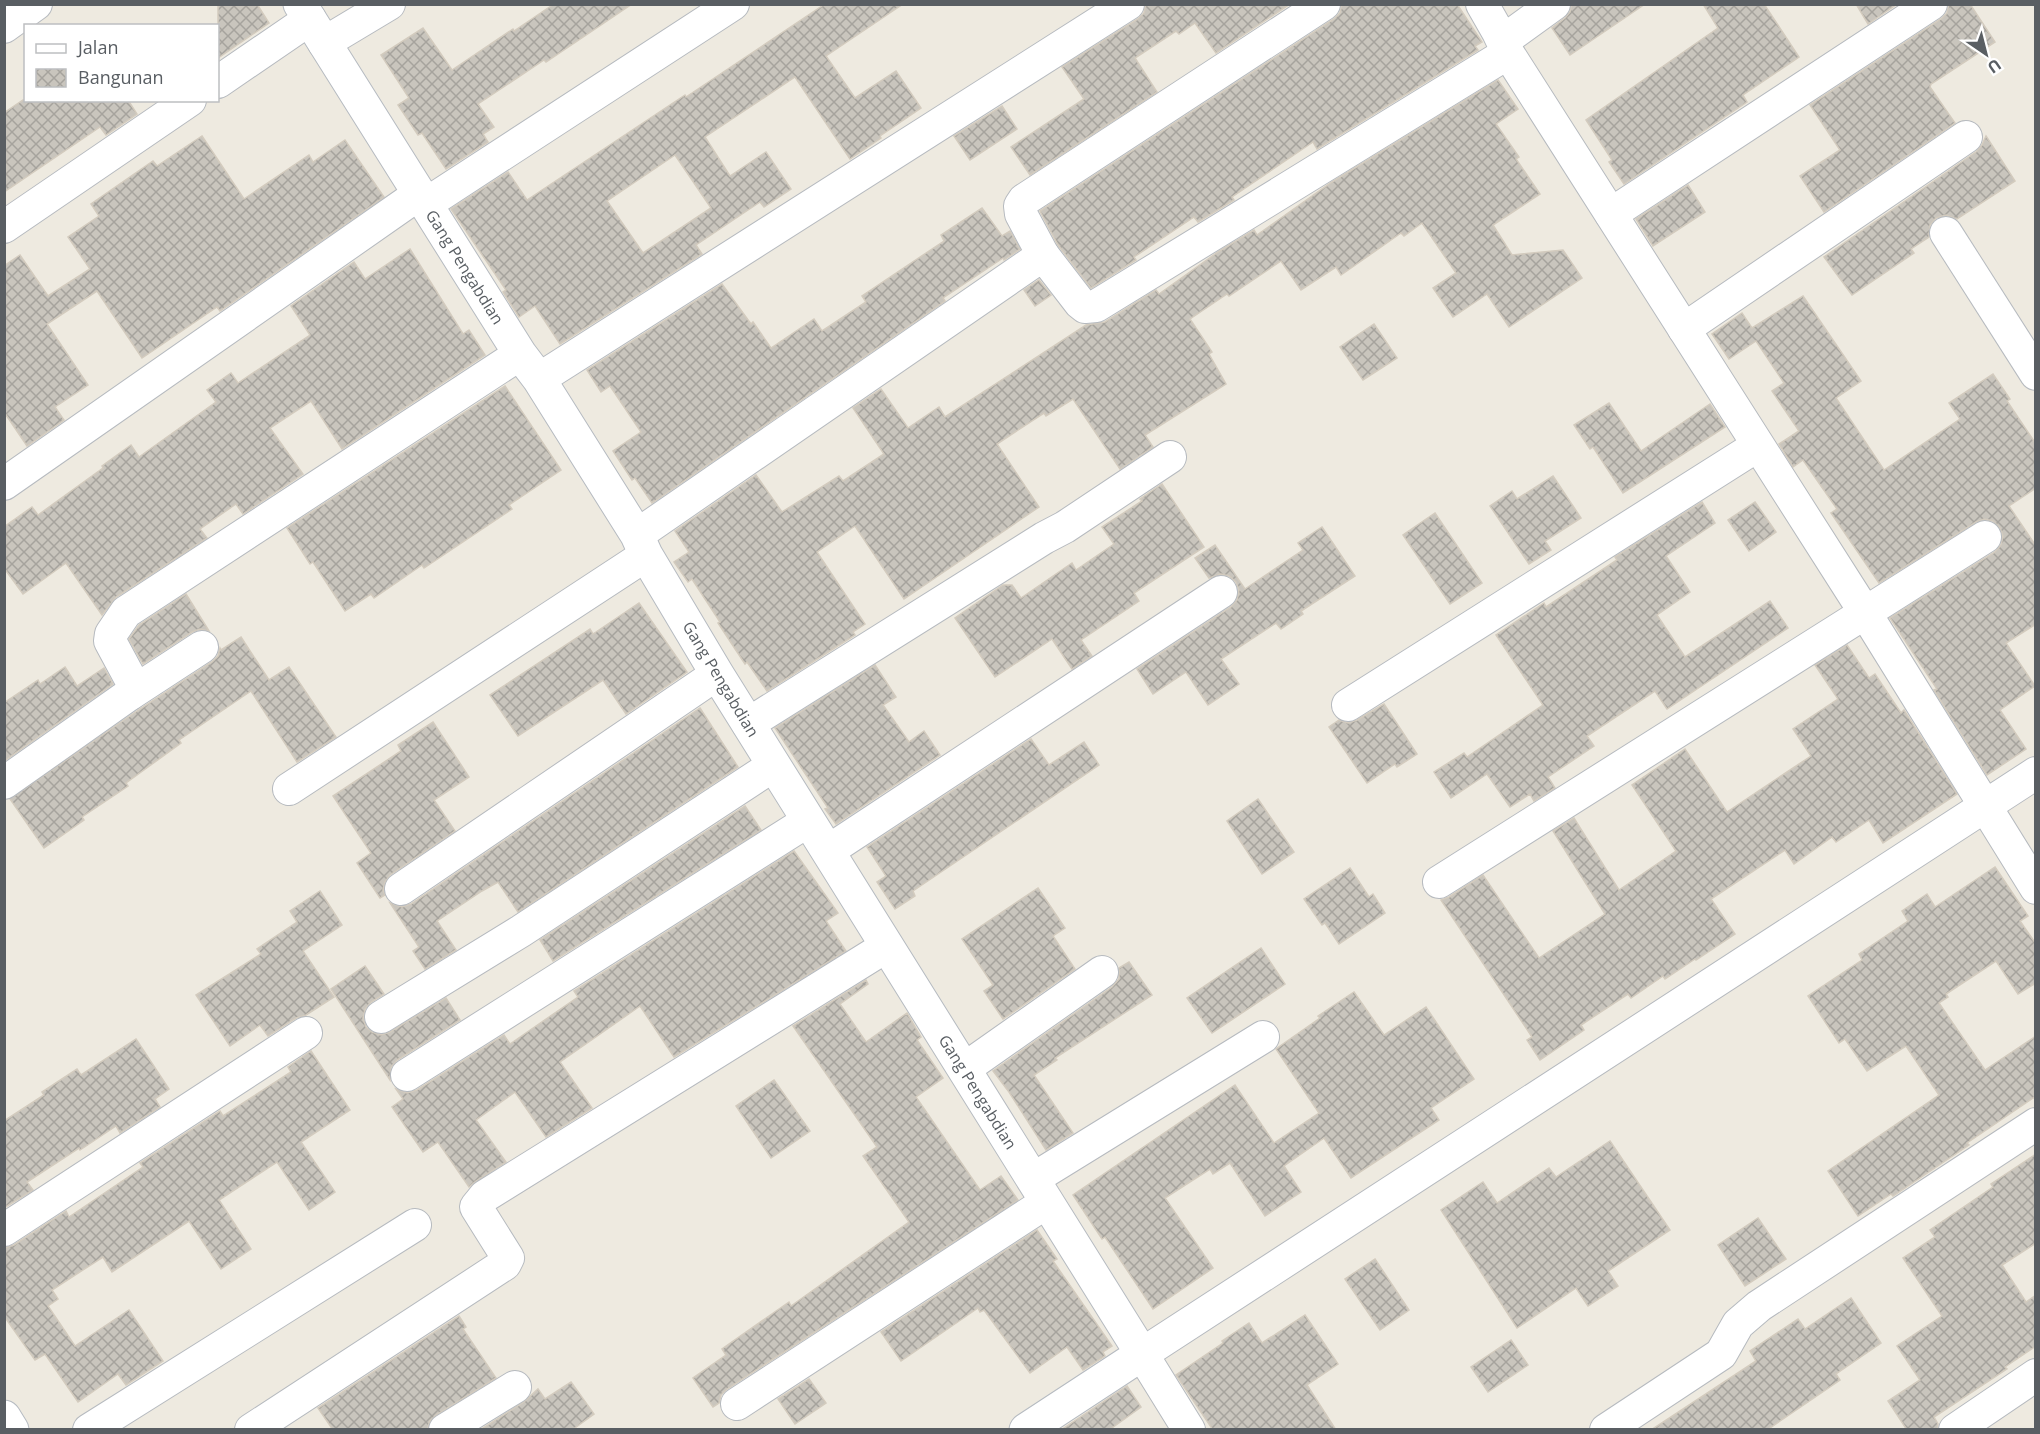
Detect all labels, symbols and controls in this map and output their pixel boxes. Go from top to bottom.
legend [24,24,219,102]
north arrow [1956,24,2016,84]
text: Jalan [76,35,118,59]
text: U [1983,54,2006,79]
text: Bangunan [78,65,164,89]
street label: Gang Pengabdian [421,205,509,329]
street label: Gang Pengabdian [678,617,764,741]
street label: Gang Pengabdian [934,1030,1022,1154]

